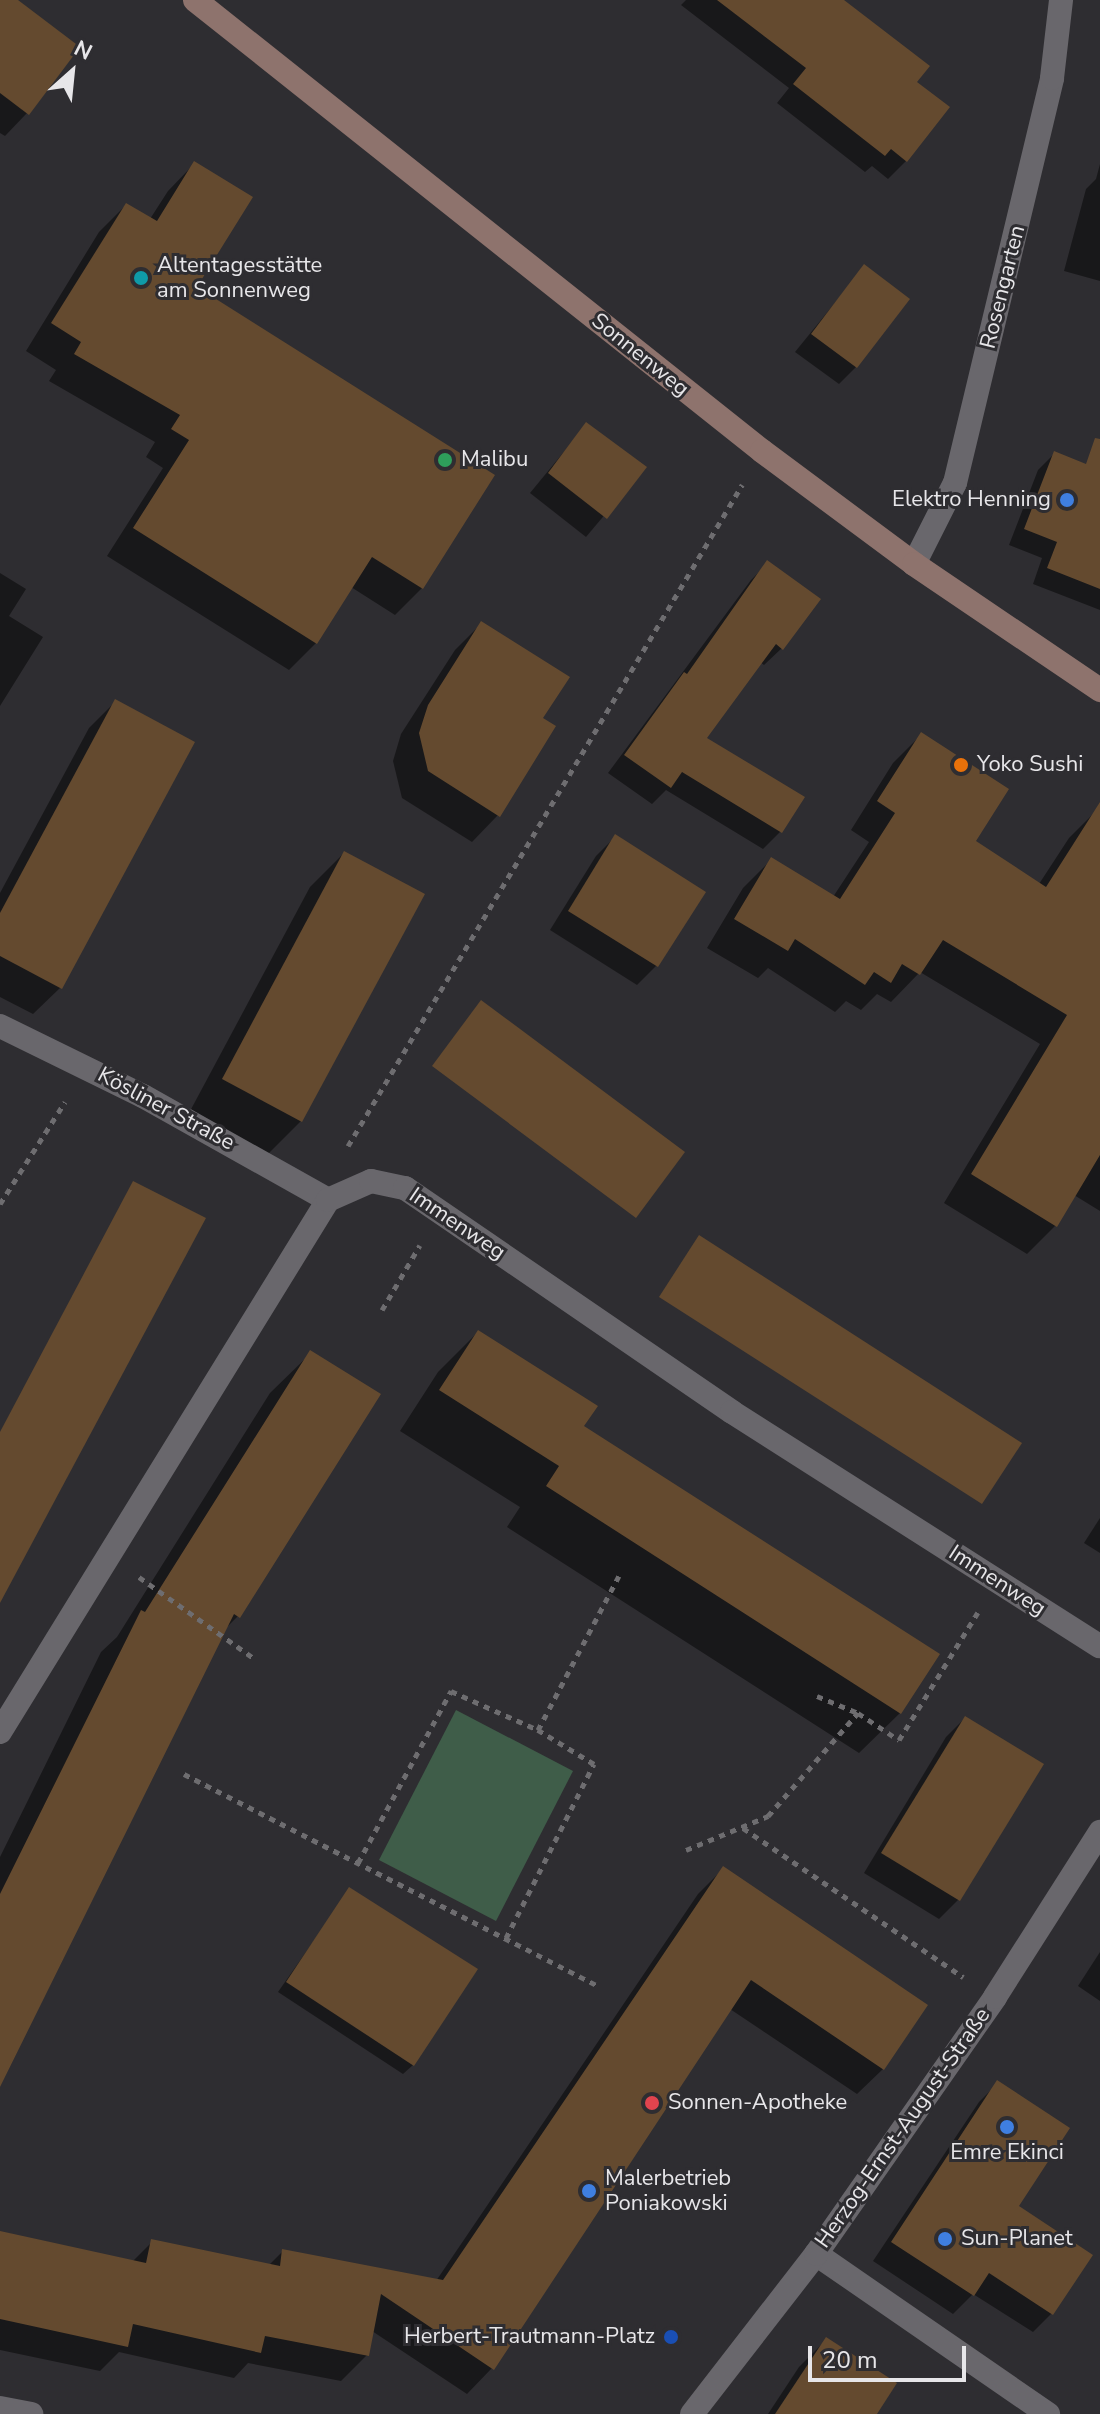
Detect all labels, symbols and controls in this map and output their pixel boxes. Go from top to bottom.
north arrow [32,32,112,112]
text: N [69,34,97,68]
street label: Rosengarten [975,223,1031,351]
place label: Altentagesstätte am Sonnenweg [157,252,322,304]
marker: Altentagesstätte am Sonnenweg [132,269,150,287]
street label: Sonnenweg [586,308,694,402]
place label: Malibu [461,447,528,473]
marker: Malibu [436,451,454,469]
place label: Elektro Henning [892,487,1051,513]
marker: Elektro Henning [1058,491,1076,509]
place label: Yoko Sushi [977,752,1083,778]
marker: Yoko Sushi [952,756,970,774]
street label: Kösliner Straße [93,1062,239,1156]
street label: Immenweg [404,1182,510,1266]
street label: Immenweg [944,1540,1050,1622]
street label: Herzog-Ernst-August-Straße [810,2003,996,2253]
place label: Sonnen-Apotheke [668,2090,847,2116]
marker: Sonnen-Apotheke [643,2094,661,2112]
marker: Emre Ekinci [998,2118,1016,2136]
place label: Emre Ekinci [950,2140,1064,2166]
place label: Malerbetrieb Poniakowski [605,2165,731,2216]
marker: Malerbetrieb Poniakowski [580,2182,598,2200]
place label: Sun-Planet [961,2226,1073,2252]
marker: Sun-Planet [936,2230,954,2248]
place label: Herbert-Trautmann-Platz [404,2324,655,2350]
marker: Herbert-Trautmann-Platz [662,2328,680,2346]
scale bar [812,2330,970,2380]
text: 20 m [822,2344,878,2376]

